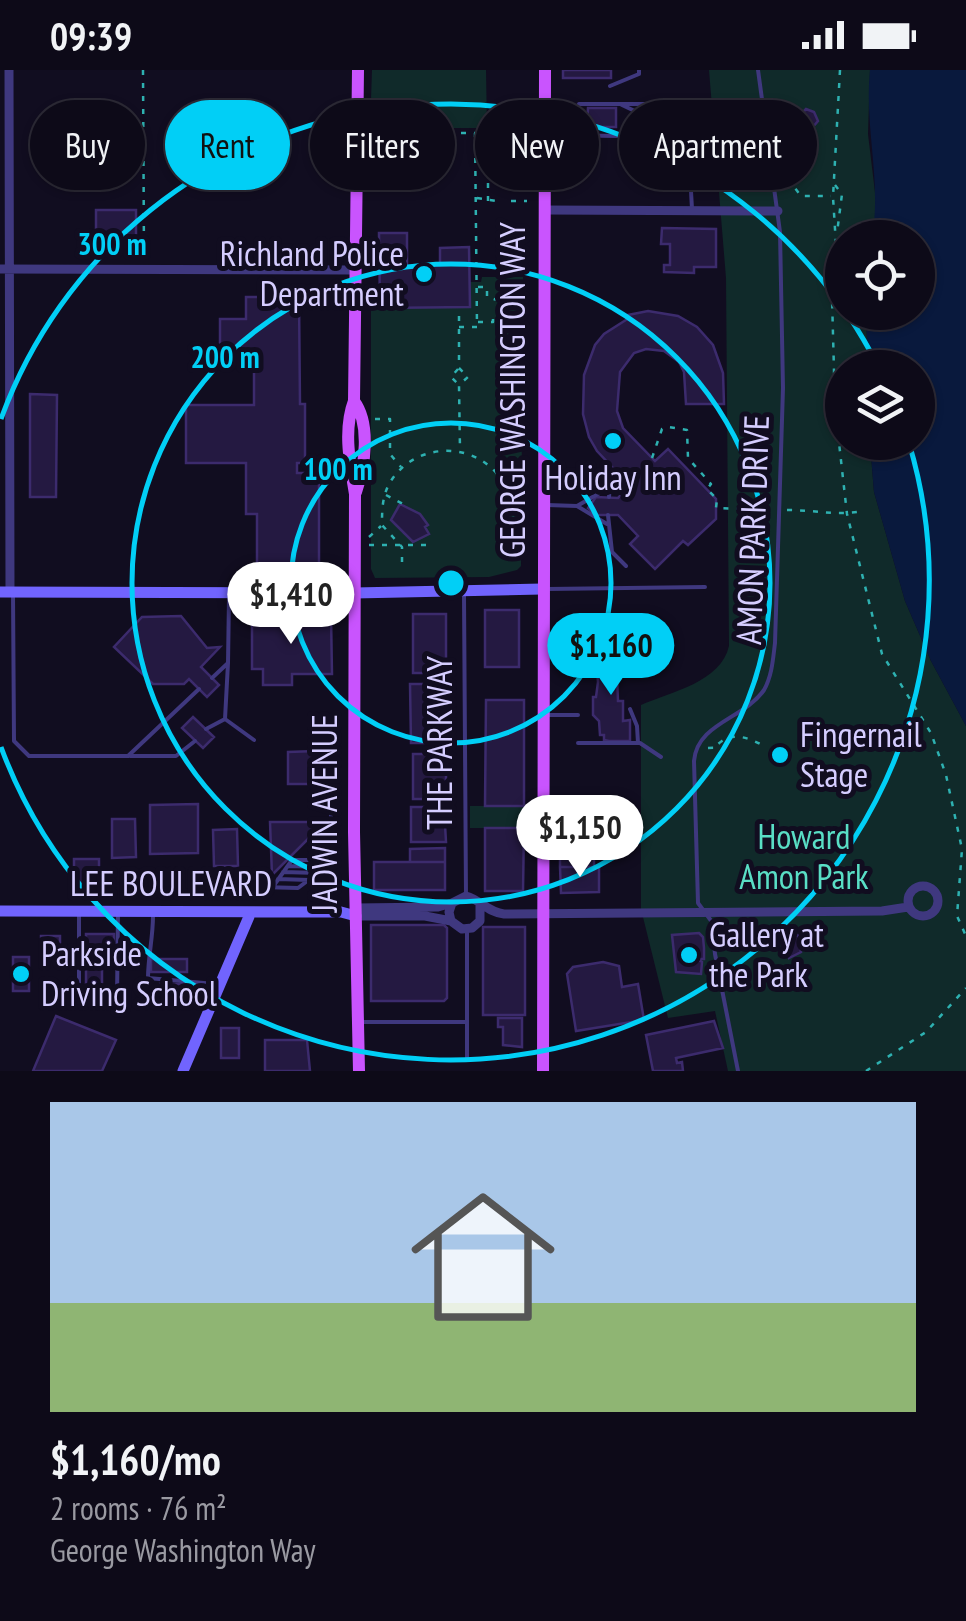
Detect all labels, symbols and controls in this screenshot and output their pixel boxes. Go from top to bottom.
text: 09:39 [50,11,132,60]
chip: Buy [30,100,145,190]
chip: Rent [165,100,290,190]
chip: Filters [310,100,455,190]
chip: New [475,100,599,190]
chip: Apartment [619,100,817,190]
map controls [825,220,935,460]
button: locate [825,220,935,330]
street label: GEORGE WASHINGTON WAY [489,222,535,558]
text: 300 m [77,224,147,263]
place label: Richland Police Department [220,230,404,316]
marker: Richland Police Department [413,263,435,285]
text: 200 m [190,337,260,376]
button: layers [825,350,935,460]
street label: AMON PARK DRIVE [725,414,779,646]
marker: Holiday Inn [602,430,624,452]
text: 100 m [303,449,373,488]
place label: Holiday Inn [544,454,682,500]
pin: $1,410 [210,562,372,647]
centre of rings [433,565,469,601]
text: $1,410 [249,573,333,615]
pin: $1,160 [530,613,692,698]
text: $1,160 [569,624,653,666]
street label: THE PARKWAY [416,656,462,830]
place label: Fingernail Stage [800,711,922,797]
street label: JADWIN AVENUE [301,714,347,913]
marker: Fingernail Stage [769,744,791,766]
pin: $1,150 [499,795,661,880]
text: $1,150 [538,806,622,848]
park label: Howard Amon Park [739,813,869,899]
street label: LEE BOULEVARD [70,860,272,906]
place label: Gallery at the Park [709,911,824,997]
place label: Parkside Driving School [41,930,217,1016]
marker: Gallery at the Park [678,944,700,966]
marker: Parkside Driving School [10,963,32,985]
icon: home [393,1167,573,1347]
text: $1,160/mo [50,1432,221,1487]
text: 2 rooms · 76 m² [50,1487,227,1529]
text: George Washington Way [50,1529,315,1571]

